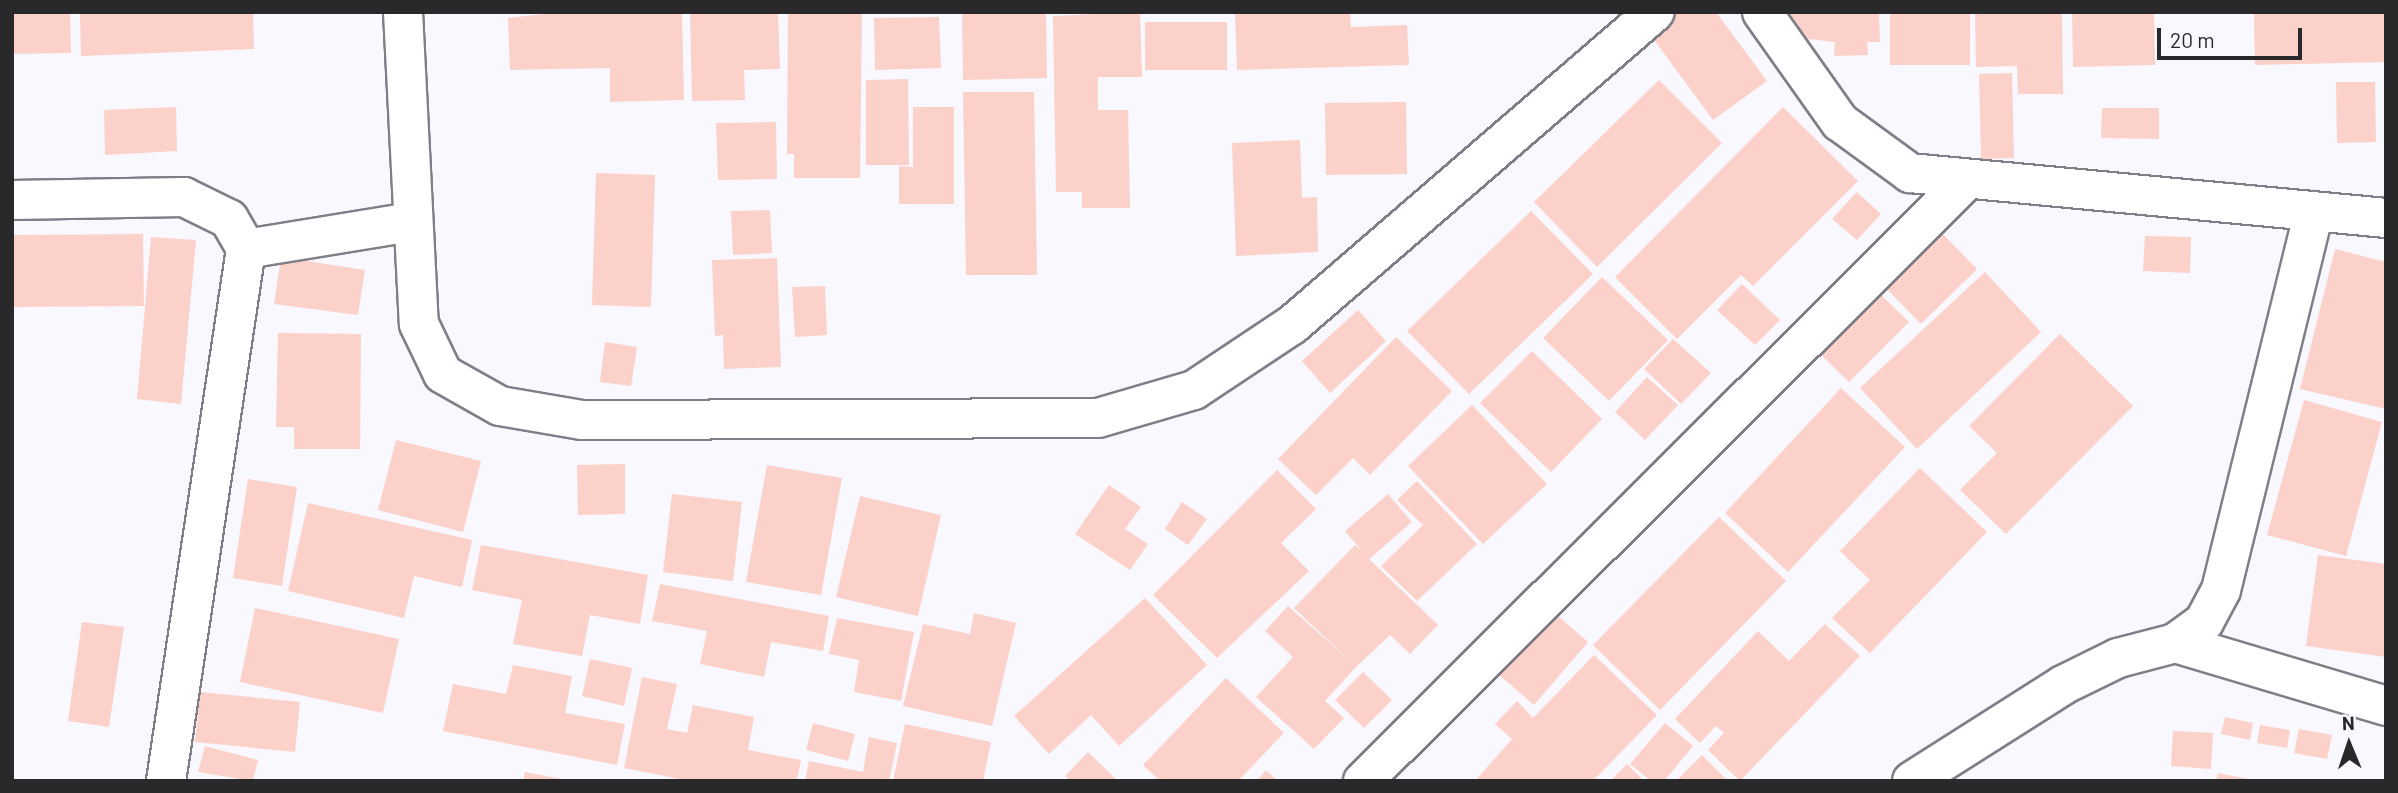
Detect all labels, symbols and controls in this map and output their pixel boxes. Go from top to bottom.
scale bar [2160,14,2305,58]
text: 20 m [2170,27,2215,52]
north arrow [2314,709,2384,779]
text: N [2342,711,2355,734]

